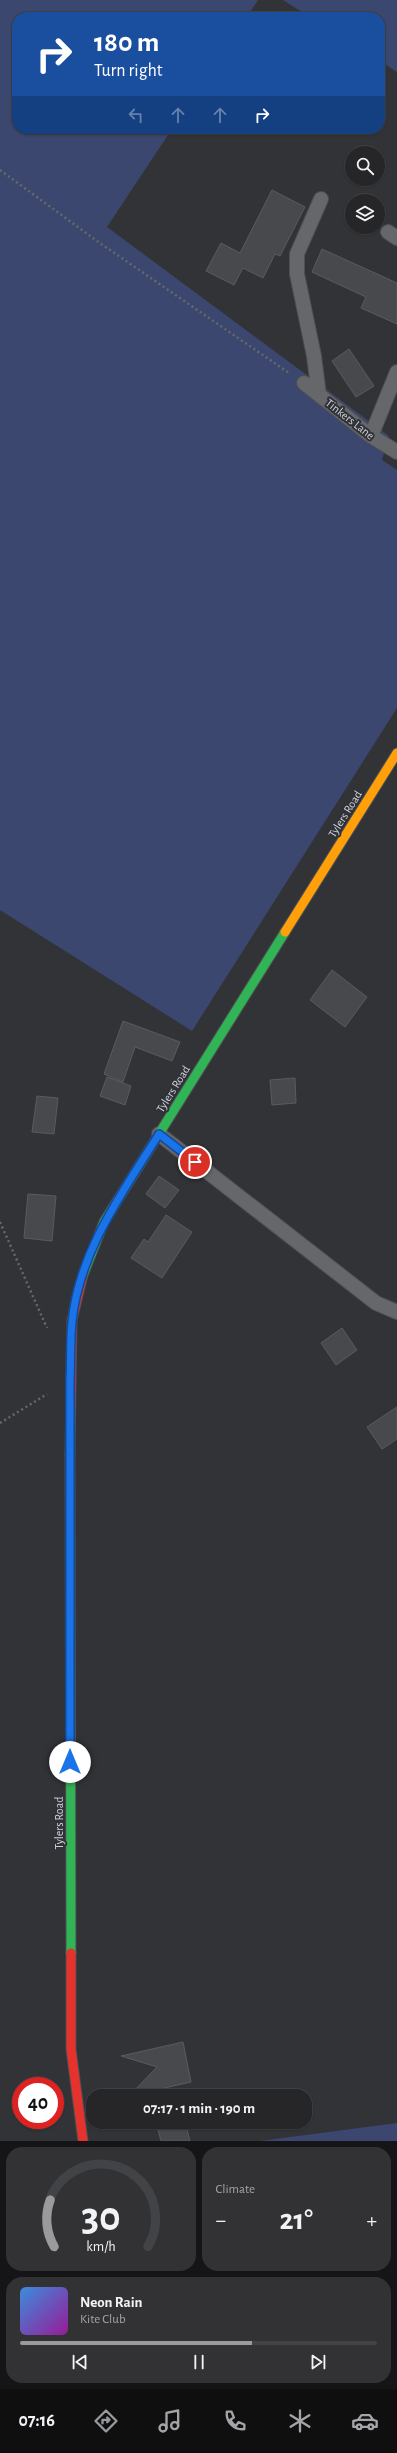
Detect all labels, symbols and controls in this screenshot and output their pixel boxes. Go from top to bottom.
icon: right [28,28,80,80]
text: 180 m [94,29,159,57]
text: Turn right [94,62,163,80]
icon: left [125,104,147,126]
icon: ahead [167,104,189,126]
icon: ahead [209,104,231,126]
icon: right [251,104,273,126]
map controls [345,146,385,234]
button: search [345,146,385,186]
button: layers [345,194,385,234]
street label: Tinkers Lane [323,396,377,442]
street label: Tylers Road [326,788,365,840]
street label: Tylers Road [154,1063,193,1115]
pin [178,1145,212,1179]
icon: arrive [184,1151,206,1173]
position arrow [49,1741,91,1783]
street label: Tylers Road [53,1797,66,1849]
speed limit sign: 40 [12,2077,64,2129]
text: 07:17 · 1 min · 190 m [143,2101,255,2116]
text: Climate [216,2183,255,2196]
text: 30 [81,2197,121,2238]
text: 21° [279,2205,313,2235]
text: − [216,2209,226,2231]
text: + [366,2209,377,2231]
text: km/h [86,2240,115,2254]
text: Neon Rain [80,2295,142,2310]
text: Kite Club [80,2313,126,2326]
icon: previous [69,2351,91,2373]
icon: pause [188,2351,210,2373]
icon: next [307,2351,329,2373]
icon: directions [92,2407,120,2435]
icon: music [156,2407,184,2435]
icon: phone [221,2407,249,2435]
icon: climate [286,2407,314,2435]
icon: car [351,2407,379,2435]
text: 07:16 [18,2412,55,2430]

